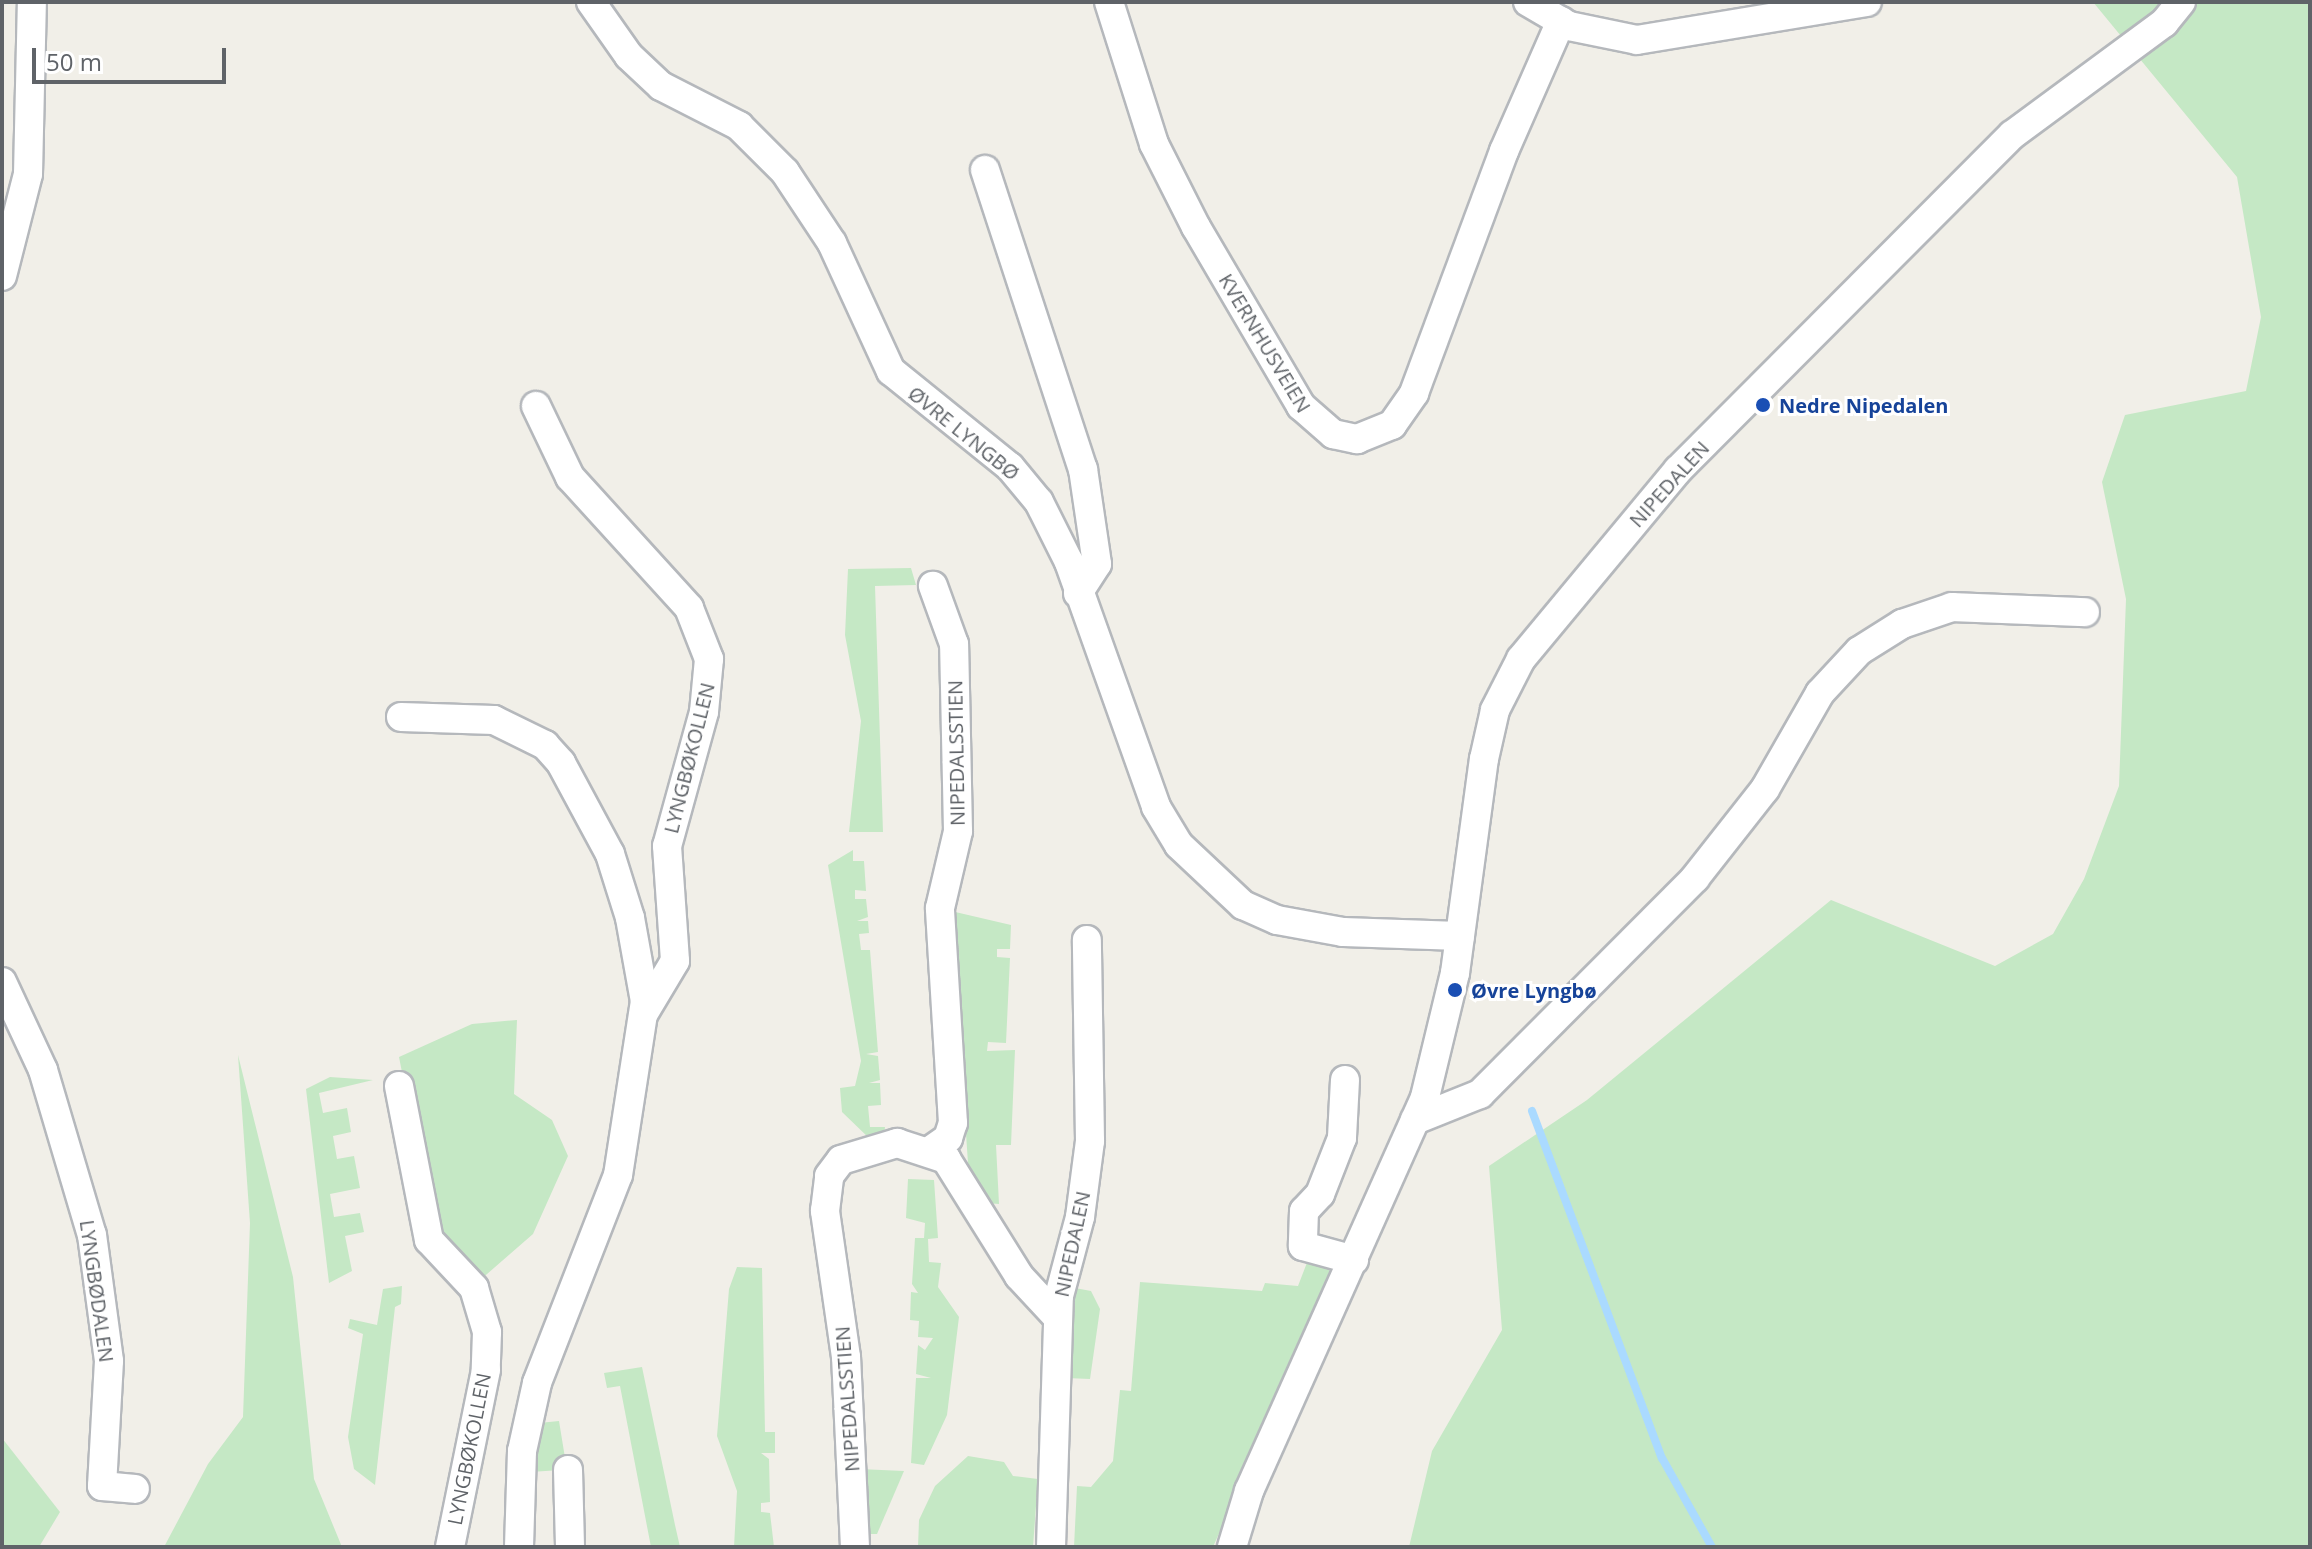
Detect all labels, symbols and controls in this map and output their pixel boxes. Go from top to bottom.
scale bar [36,32,230,82]
text: 50 m [46,45,102,78]
street label: KVERNHUSVEIEN [1214,269,1316,417]
street label: ØVRE LYNGBØ [904,381,1024,485]
place label: Nedre Nipedalen [1779,393,1948,417]
marker: Nedre Nipedalen [1754,396,1772,414]
street label: NIPEDALEN [1624,436,1714,532]
street label: LYNGBØKOLLEN [659,680,719,836]
street label: NIPEDALSSTIEN [943,680,969,826]
place label: Øvre Lyngbø [1471,978,1597,1002]
marker: Øvre Lyngbø [1446,981,1464,999]
street label: NIPEDALEN [1049,1189,1095,1299]
street label: LYNGBØDALEN [75,1218,119,1364]
street label: NIPEDALSSTIEN [830,1325,864,1473]
street label: LYNGBØKOLLEN [442,1371,496,1527]

